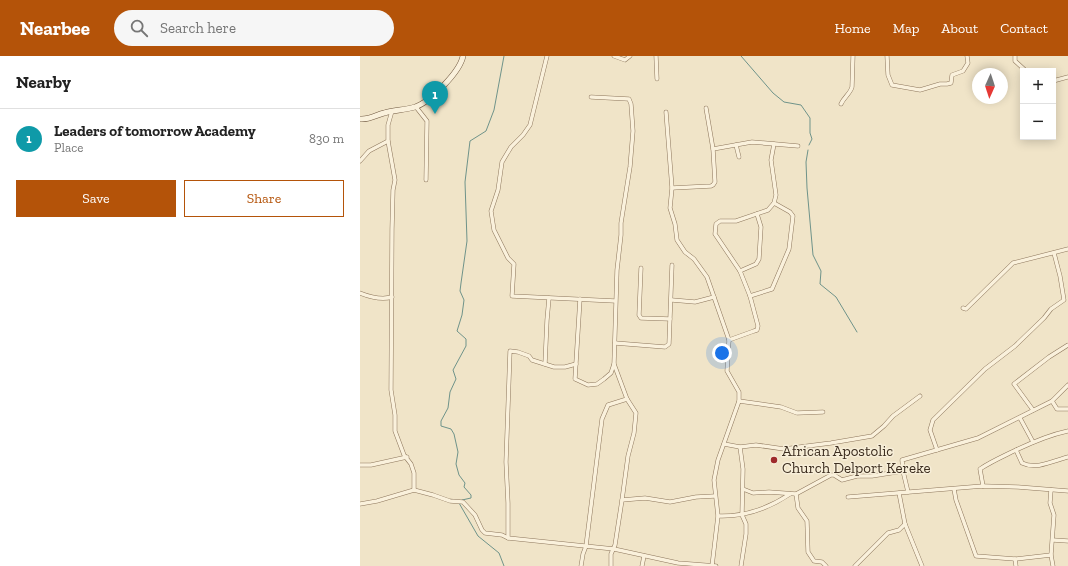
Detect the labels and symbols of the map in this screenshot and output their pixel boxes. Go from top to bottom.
north arrow [972,68,1008,104]
pin: 1 [422,81,448,114]
your location [712,343,732,363]
place label: African Apostolic Church Delport Kereke [782,442,931,477]
marker: African Apostolic Church Delport Kereke [769,455,779,465]

